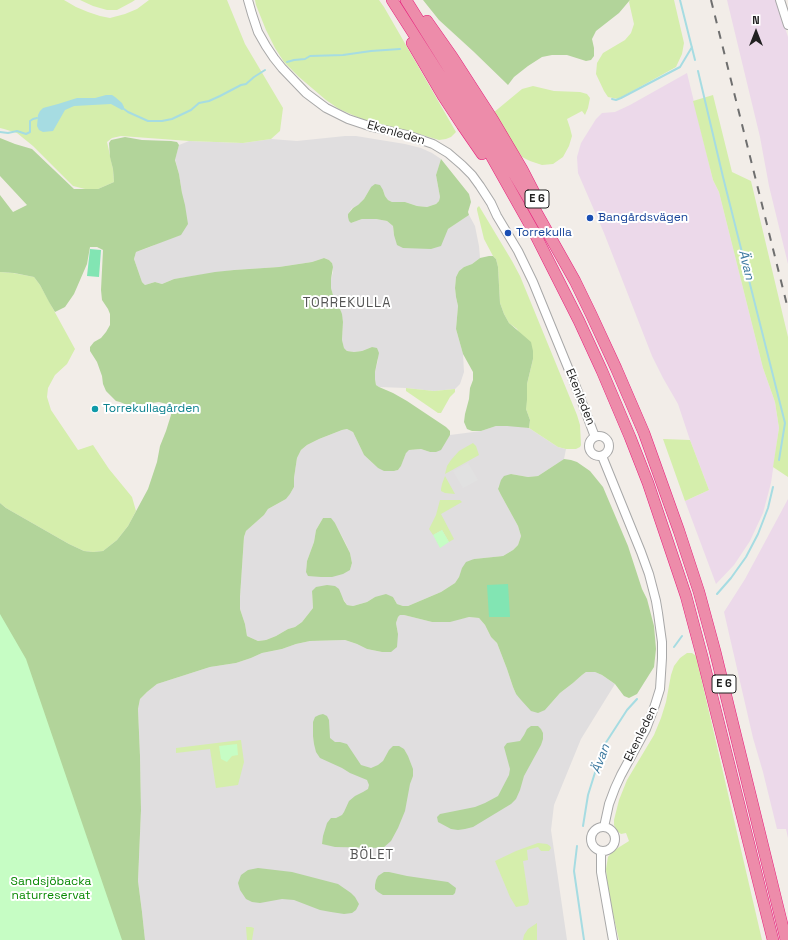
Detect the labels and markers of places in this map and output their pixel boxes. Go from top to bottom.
place label: Bangårdsvägen [598,211,688,225]
marker: Bangårdsvägen [585,213,595,223]
place label: Torrekulla [516,226,572,240]
marker: Torrekulla [503,228,513,238]
place label: Torrekullagården [103,402,200,416]
marker: Torrekullagården [90,404,100,414]

